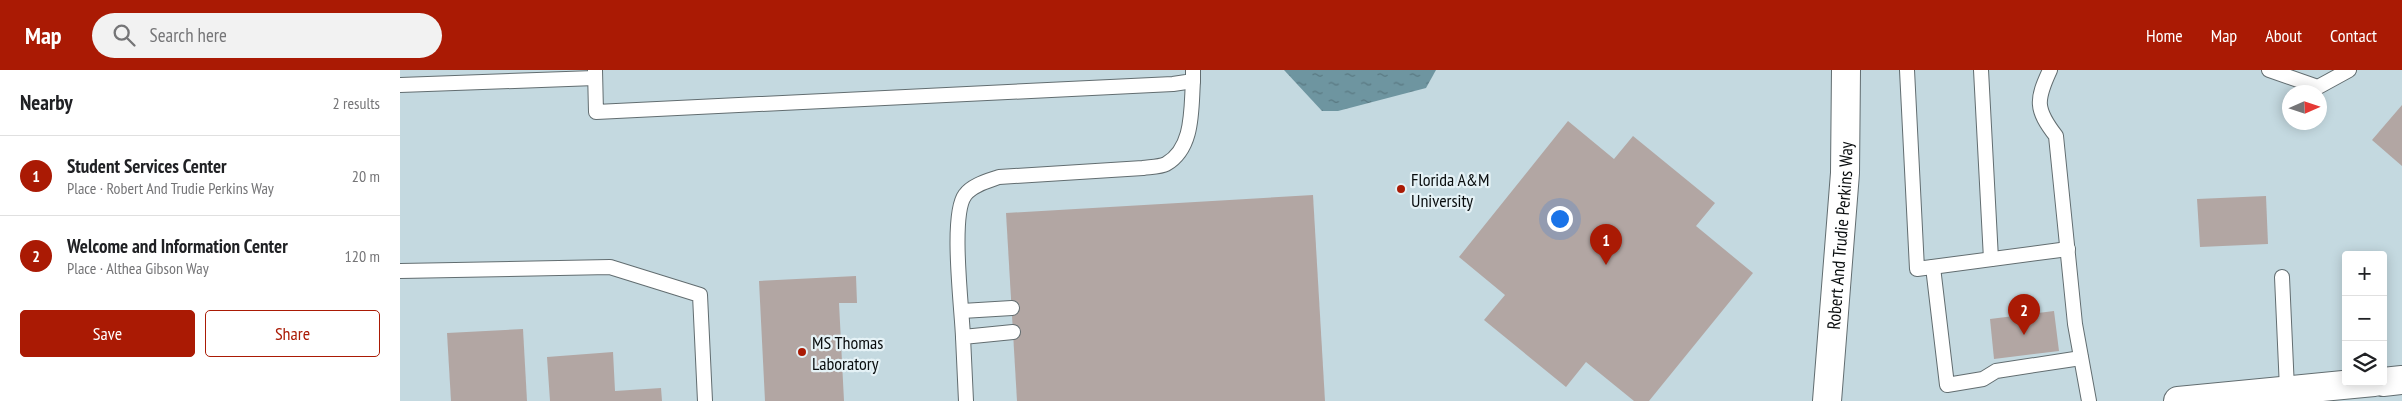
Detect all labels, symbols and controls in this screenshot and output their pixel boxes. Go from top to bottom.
search box [92,13,442,58]
text: Map [25,20,62,51]
icon: search [110,21,138,49]
text: Search here [150,23,227,47]
text: Home [2146,24,2183,47]
text: Map [2211,24,2237,47]
text: About [2265,24,2302,47]
text: Contact [2330,24,2377,47]
north arrow [2282,85,2327,130]
text: Nearby [20,89,73,116]
text: 2 results [333,93,380,113]
street label: Robert And Trudie Perkins Way [1821,141,1857,330]
text: Student Services Center [67,154,227,178]
text: 1 [32,166,40,186]
text: 20 m [352,166,380,186]
place label: Florida A&M University [1411,168,1489,212]
text: Place · Robert And Trudie Perkins Way [67,178,274,198]
marker: Florida A&M University [1395,183,1407,195]
your location [1547,206,1573,232]
pin: 1 [1590,224,1622,265]
text: Welcome and Information Center [67,234,288,258]
text: 2 [32,246,40,266]
text: 120 m [345,246,380,266]
map controls [2342,251,2387,386]
button: + [2342,251,2387,296]
text: Place · Althea Gibson Way [67,258,209,278]
pin: 2 [2008,294,2040,335]
button: − [2342,296,2387,341]
button: Save [20,310,195,357]
button: Share [205,310,380,357]
place label: MS Thomas Laboratory [812,331,883,375]
button: layers [2342,341,2387,386]
marker: MS Thomas Laboratory [796,346,808,358]

